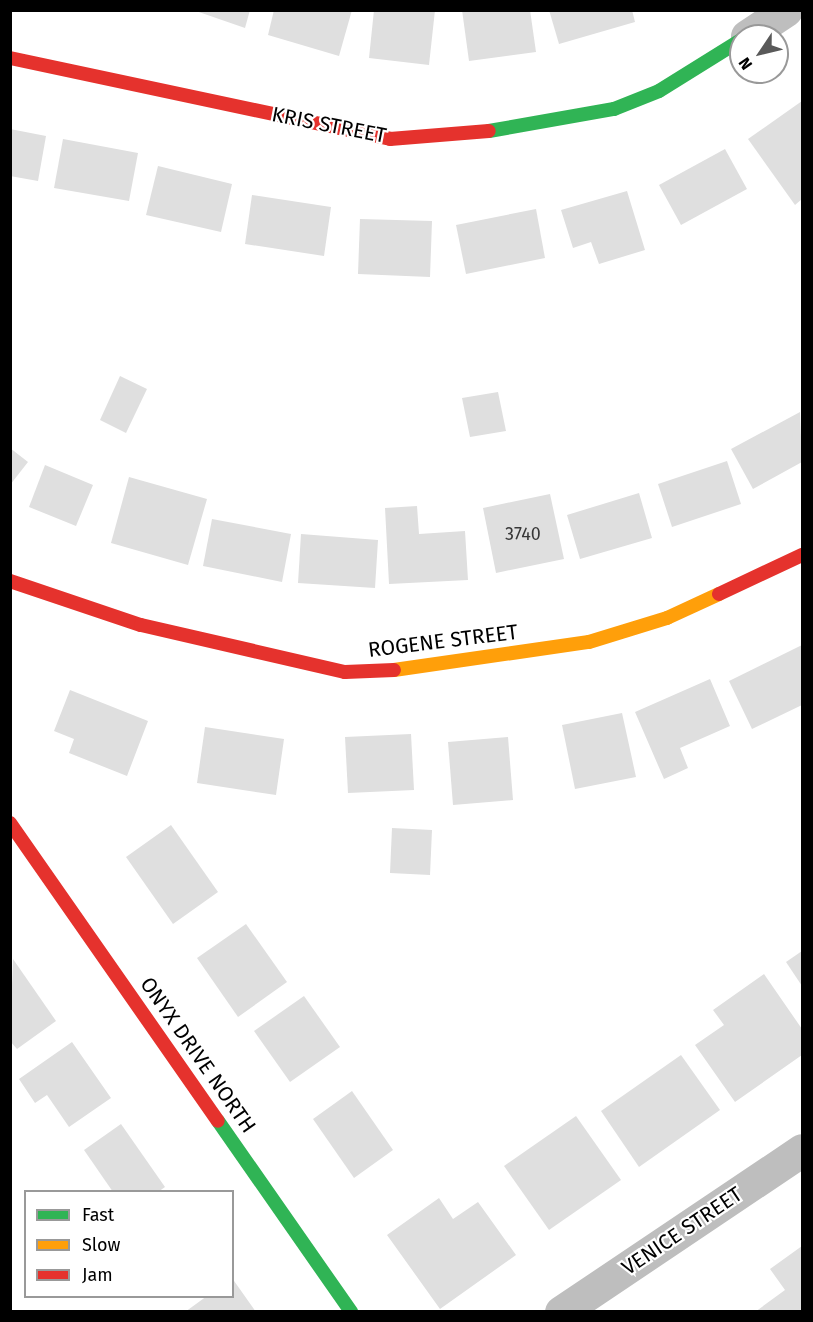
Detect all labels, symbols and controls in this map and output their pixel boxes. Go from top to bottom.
north arrow [729,24,789,84]
text: N [735,54,756,73]
street label: KRIS STREET [270,102,388,148]
house number: 3740 [505,523,541,545]
street label: ROGENE STREET [367,619,519,663]
street label: ONYX DRIVE NORTH [135,972,261,1138]
street label: VENICE STREET [617,1181,747,1281]
legend [24,1190,234,1298]
text: Fast [82,1204,114,1226]
text: Slow [82,1234,120,1256]
text: Jam [82,1264,113,1286]

